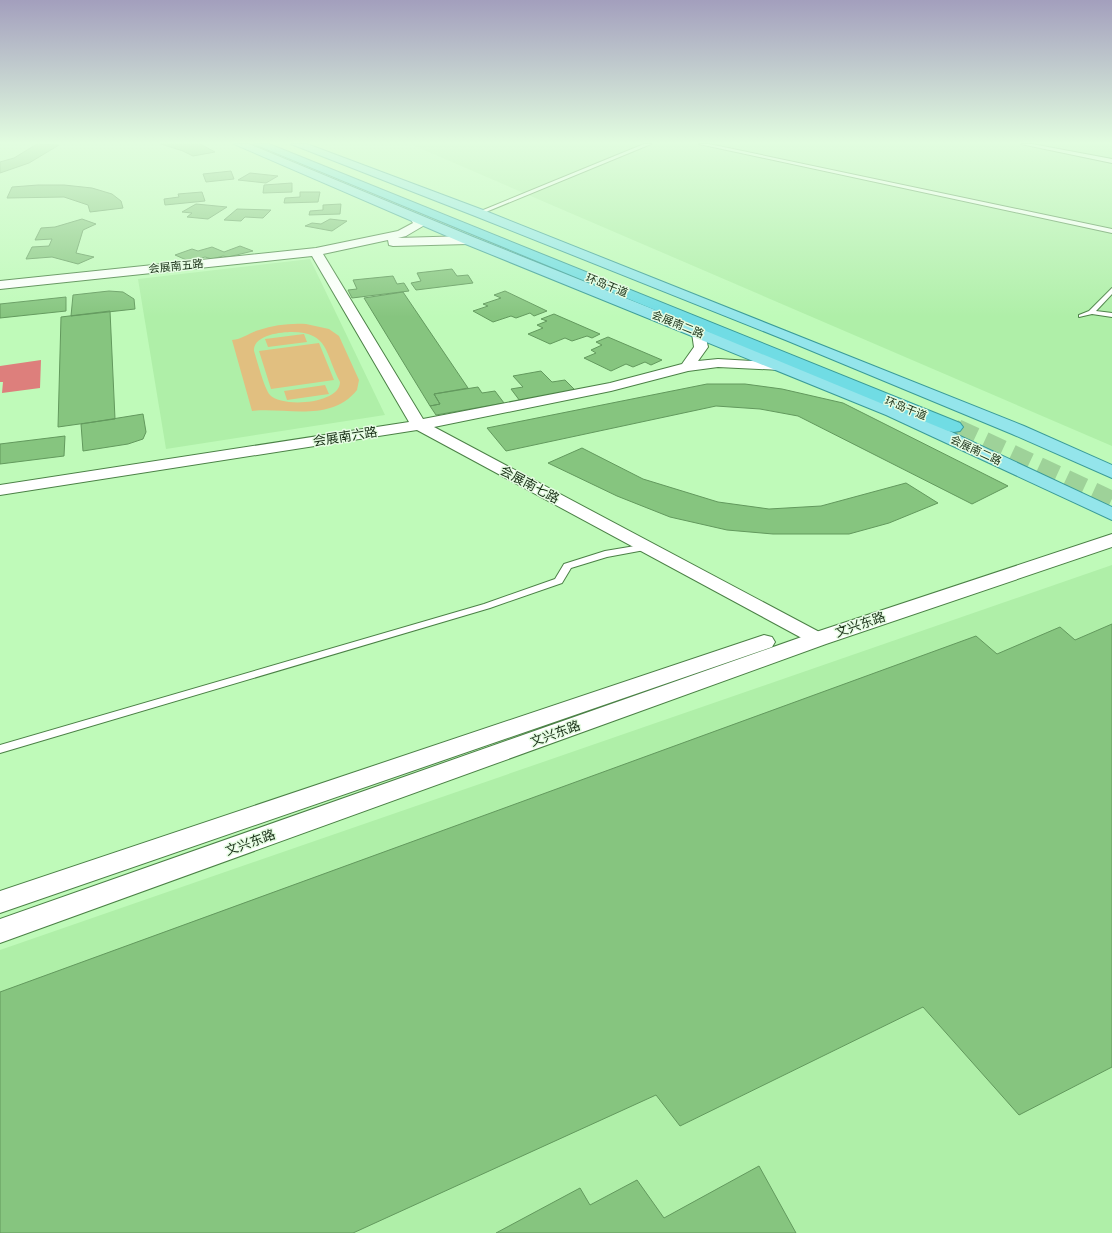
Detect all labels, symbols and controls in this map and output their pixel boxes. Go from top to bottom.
street label: 会展南五路 [148,256,204,276]
street label: 环岛干道 [584,270,630,300]
street label: 会展南二路 [650,307,706,341]
street label: 环岛干道 [883,393,929,423]
street label: 会展南六路 [312,423,378,449]
street label: 会展南二路 [948,432,1004,468]
street label: 会展南七路 [498,462,562,506]
street label: 文兴东路 [833,608,887,640]
street label: 文兴东路 [528,717,582,749]
street label: 文兴东路 [223,826,277,858]

